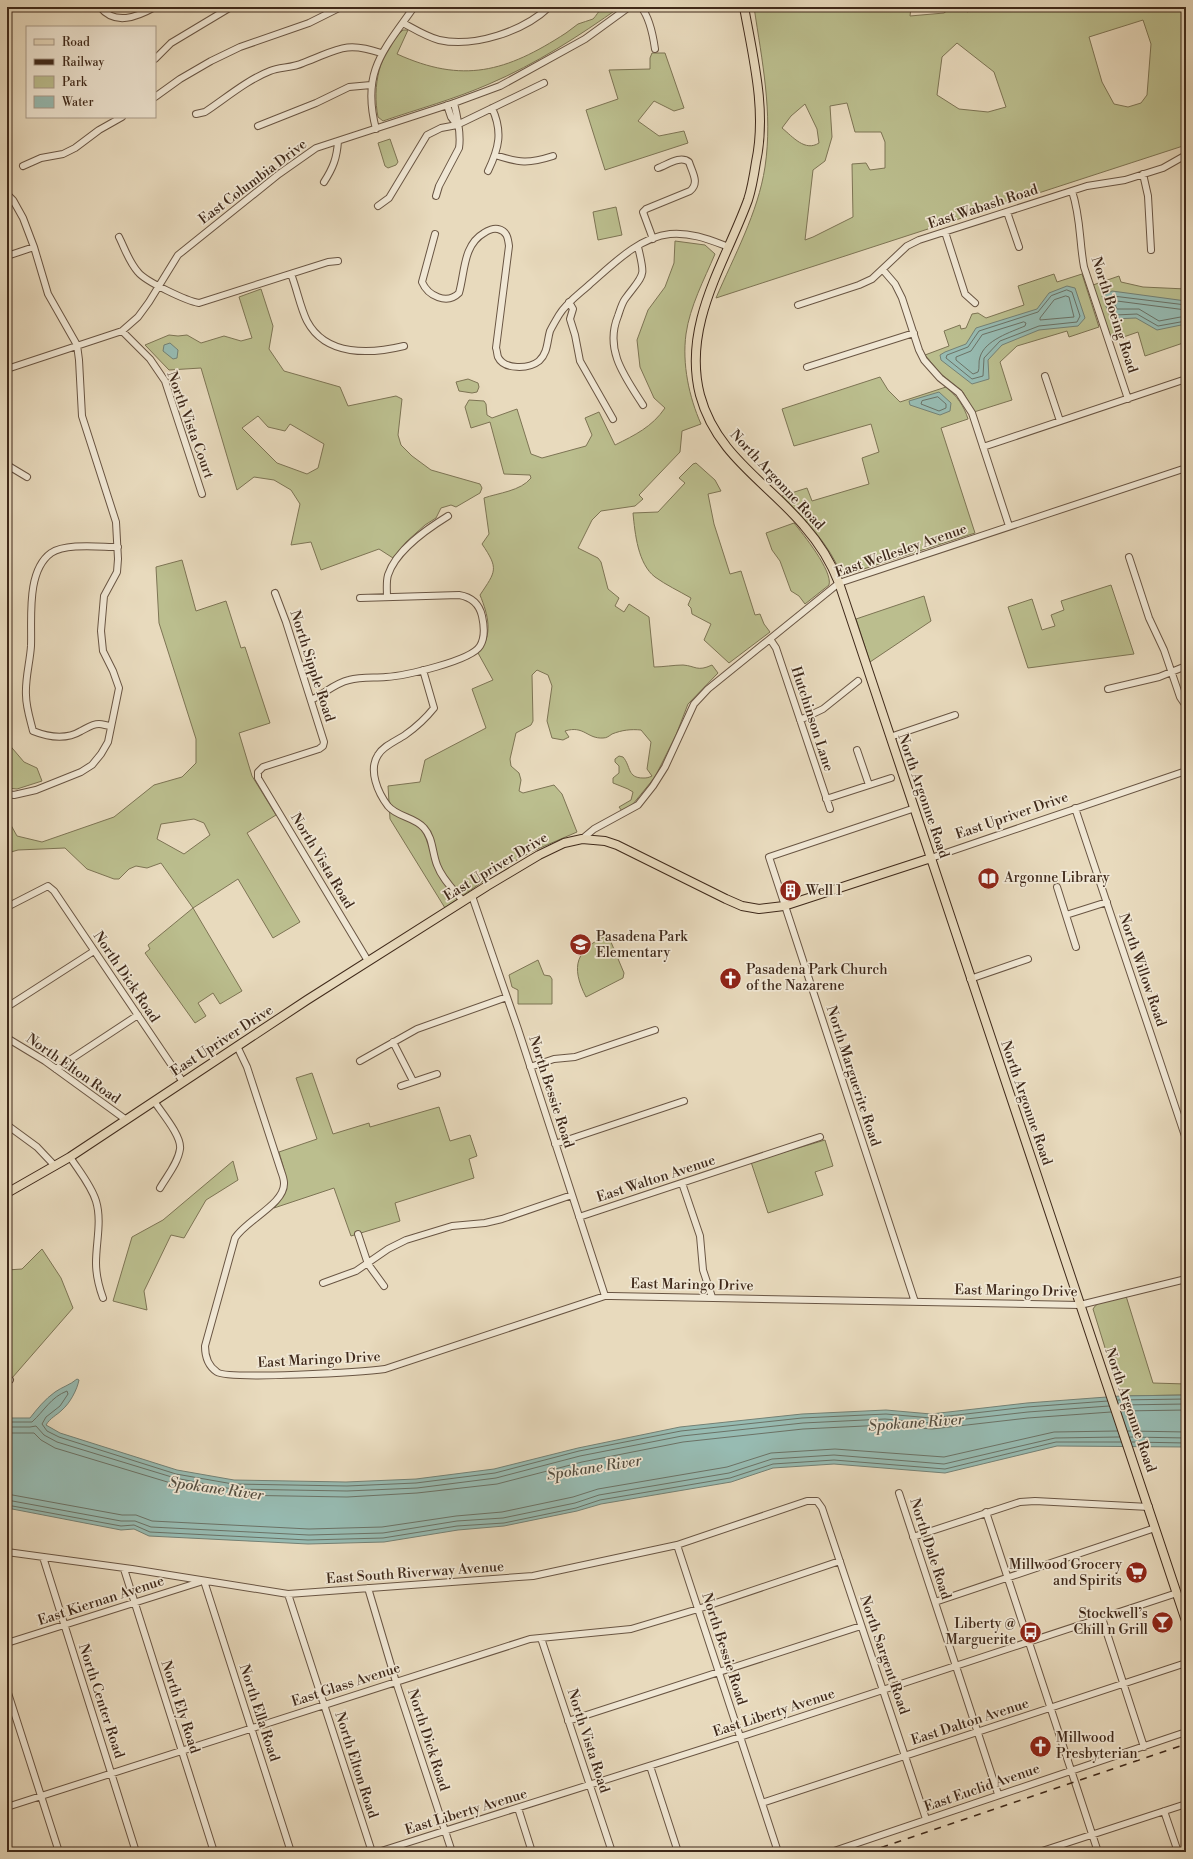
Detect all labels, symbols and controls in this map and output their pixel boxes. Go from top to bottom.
legend [26,26,156,118]
text: Road [62,35,90,50]
text: Railway [62,55,104,70]
text: Park [62,75,88,90]
text: Water [61,95,94,110]
street label: East Columbia Drive [195,135,311,229]
street label: East Wabash Road [926,181,1040,233]
street label: North Boeing Road [1087,255,1141,375]
street label: North Vista Court [162,369,218,481]
street label: North Argonne Road [726,426,828,534]
street label: East Wellesley Avenue [833,520,969,582]
street label: North Sipple Road [285,608,339,724]
street label: Hutchinson Lane [787,664,837,774]
street label: North Argonne Road [893,731,953,861]
street label: East Upriver Drive [953,788,1071,844]
street label: North Vista Road [286,810,358,912]
street label: East Upriver Drive [441,829,551,905]
library icon: Argonne Library [976,865,1002,891]
place label: Argonne Library [1003,869,1110,887]
building icon: Well 1 [777,878,803,904]
place label: Well 1 [805,882,842,900]
street label: North Willow Road [1114,911,1170,1029]
street label: North Dick Road [89,928,163,1026]
place label: Pasadena Park Elementary [596,928,688,962]
school or university icon: Pasadena Park Elementary [568,932,594,958]
place label: Pasadena Park Church of the Nazarene [746,961,888,995]
church icon: Pasadena Park Church of the Nazarene [717,965,743,991]
street label: East Upriver Drive [167,1001,277,1081]
street label: North Marguerite Road [822,1003,884,1149]
street label: North Elton Road [22,1030,124,1108]
street label: North Bessie Road [524,1034,578,1151]
street label: North Argonne Road [996,1038,1056,1168]
street label: East Walton Avenue [594,1151,718,1207]
street label: East Maringo Drive [630,1275,754,1295]
street label: East Maringo Drive [954,1281,1078,1301]
street label: North Argonne Road [1100,1345,1160,1475]
street label: East Maringo Drive [257,1348,381,1372]
water label: Spokane River [868,1410,965,1436]
water label: Spokane River [545,1451,643,1485]
water label: Spokane River [167,1473,265,1505]
street label: North Dale Road [905,1496,955,1602]
place label: Millwood Grocery and Spirits [1009,1556,1122,1590]
street label: East South Riverway Avenue [325,1558,505,1588]
supermarket icon: Millwood Grocery and Spirits [1124,1560,1150,1586]
street label: East Kiernan Avenue [36,1572,166,1630]
street label: North Bessie Road [697,1591,751,1708]
street label: North Sargent Road [855,1593,913,1717]
place label: Stockwell’s Chill n Grill [1073,1605,1148,1639]
bar icon: Stockwell’s Chill n Grill [1150,1609,1176,1635]
place label: Liberty @ Marguerite [946,1615,1016,1649]
bus stop icon: Liberty @ Marguerite [1018,1619,1044,1645]
street label: North Center Road [74,1642,128,1761]
street label: North Ely Road [156,1658,204,1756]
street label: East Glass Avenue [289,1659,403,1711]
street label: North Ella Road [235,1662,283,1764]
street label: East Liberty Avenue [711,1685,837,1741]
street label: North Dick Road [403,1687,453,1793]
street label: North Vista Road [563,1687,613,1795]
street label: East Dalton Avenue [909,1694,1031,1750]
street label: North Elton Road [330,1709,382,1821]
place label: Millwood Presbyterian [1056,1729,1138,1763]
church icon: Millwood Presbyterian [1028,1733,1054,1759]
street label: East Euclid Avenue [922,1760,1042,1816]
street label: East Liberty Avenue [403,1785,529,1839]

